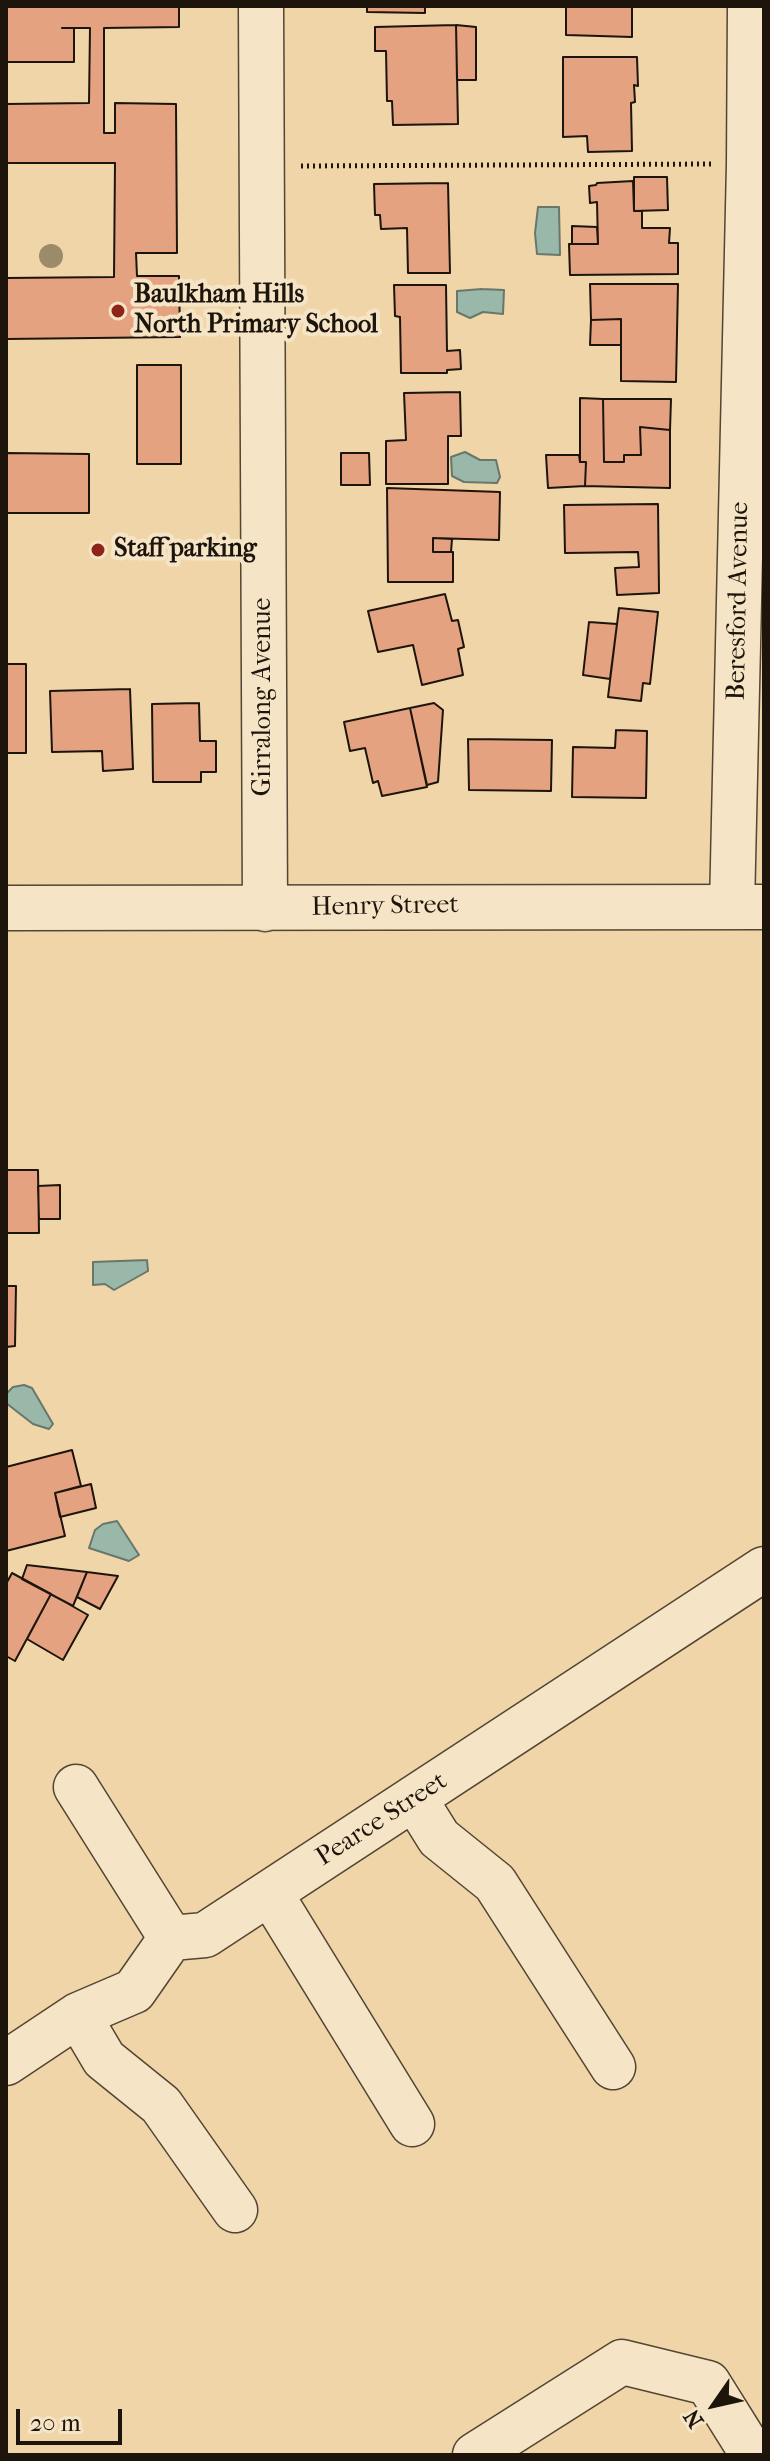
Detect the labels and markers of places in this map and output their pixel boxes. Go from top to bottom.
place label: Baulkham Hills North Primary School [134,280,378,342]
marker: Baulkham Hills North Primary School [109,302,127,320]
place label: Staff parking [114,534,257,566]
marker: Staff parking [89,541,107,559]

